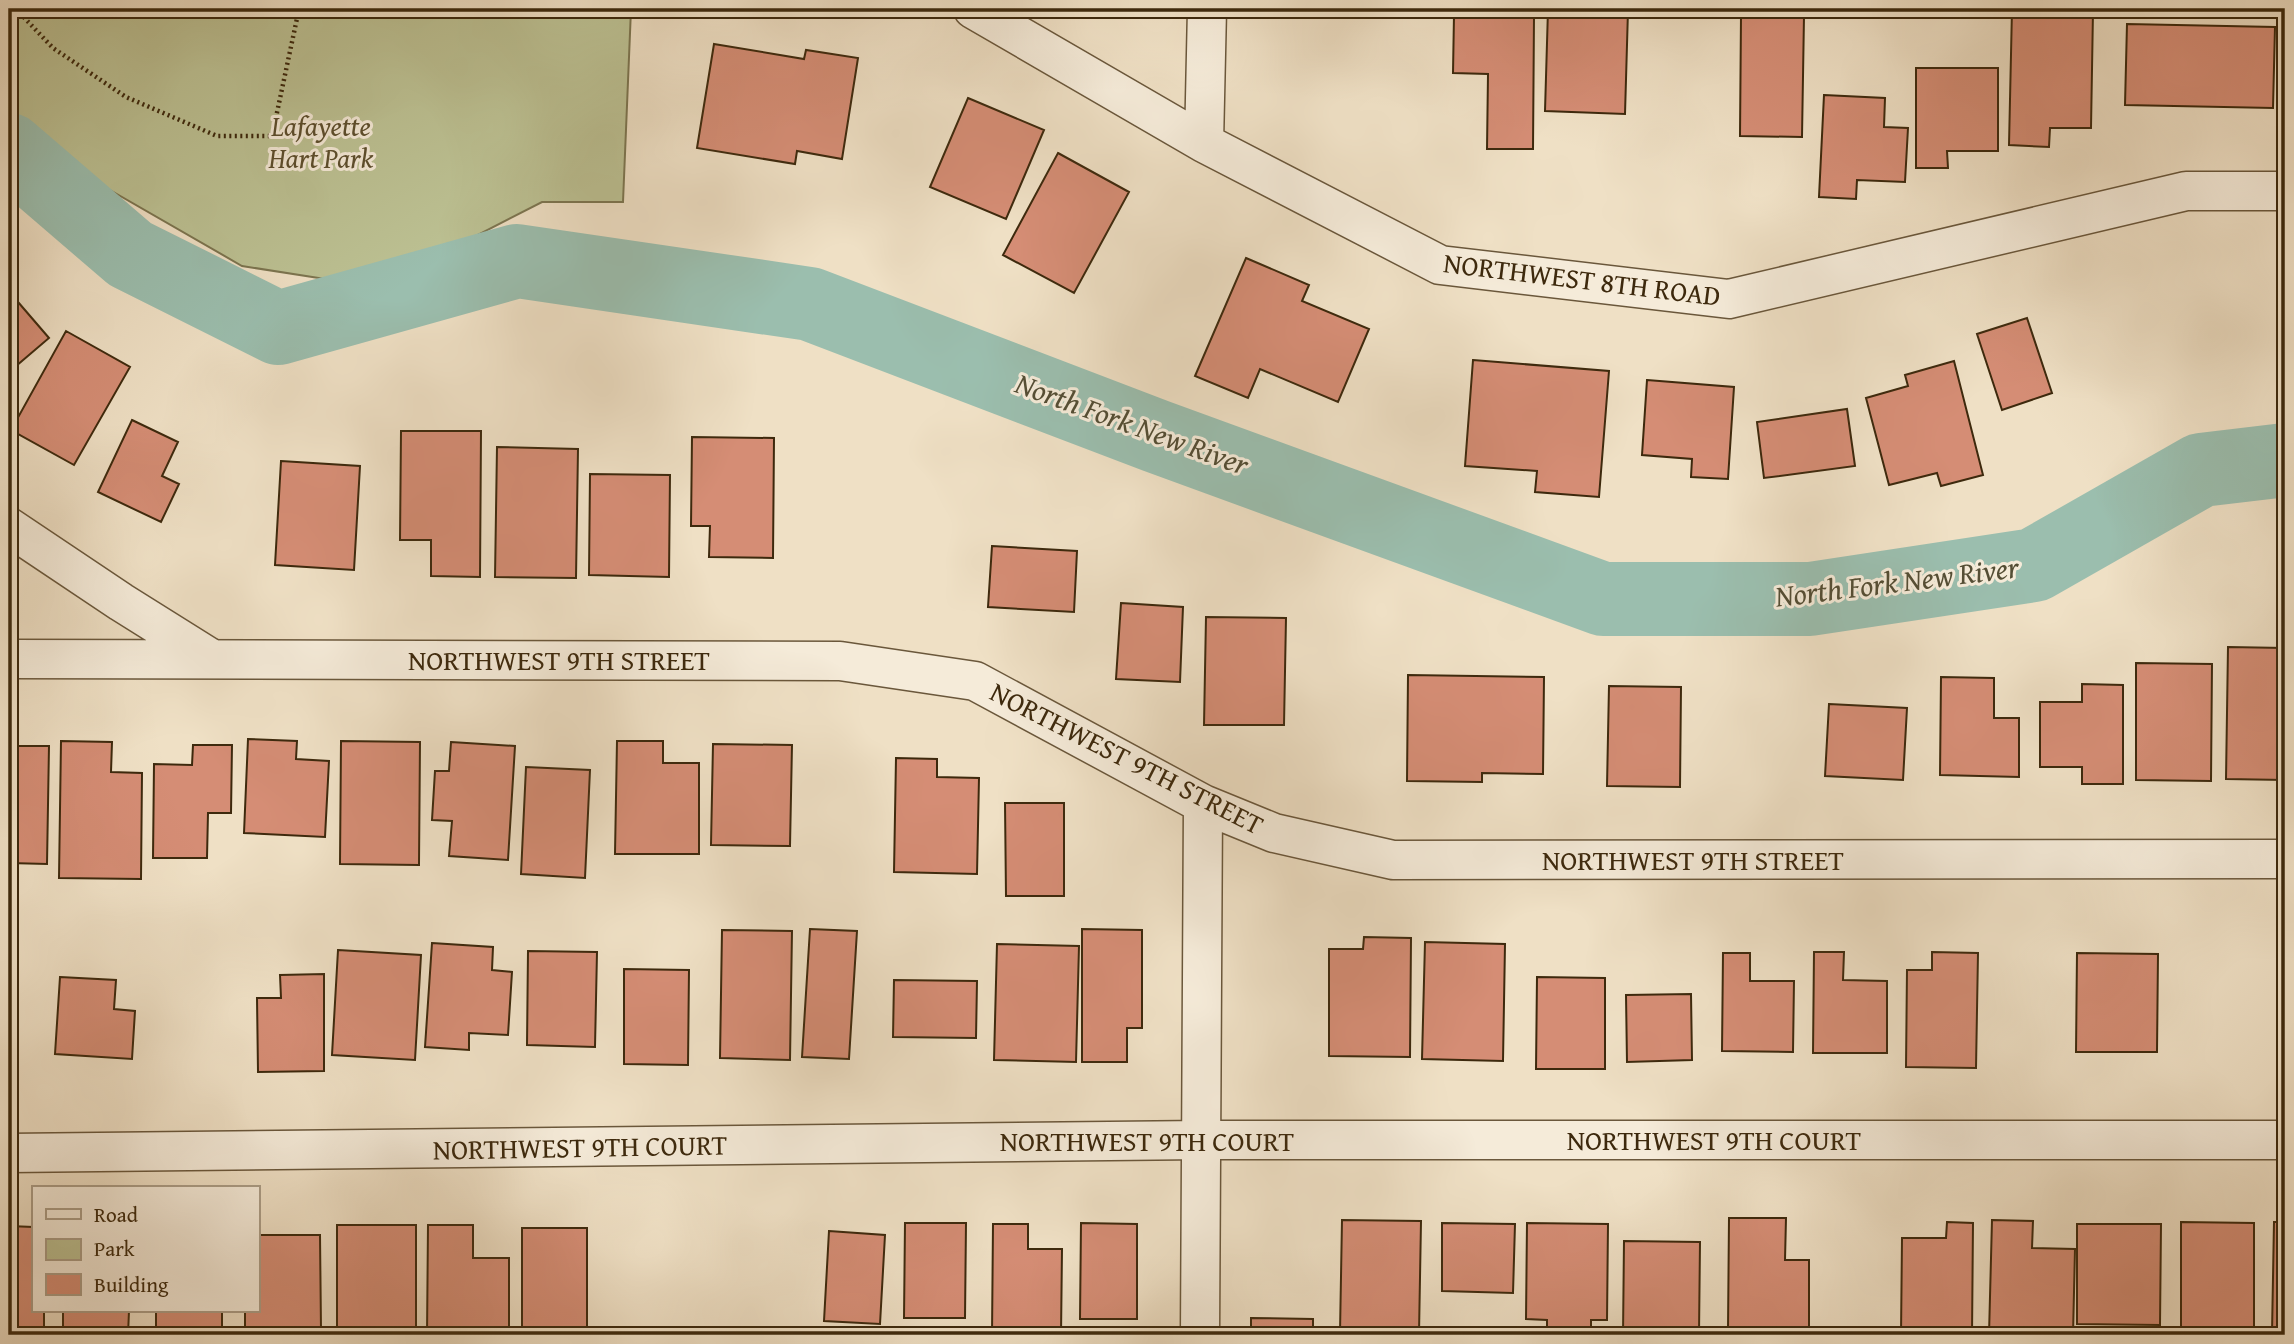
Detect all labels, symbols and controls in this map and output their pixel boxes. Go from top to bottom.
park label: Lafayette Hart Park [268,105,374,178]
street label: NORTHWEST 8TH ROAD [1441,241,1723,316]
water label: North Fork New River [1009,360,1256,486]
water label: North Fork New River [1771,544,2022,618]
street label: NORTHWEST 9TH STREET [408,639,710,680]
street label: NORTHWEST 9TH STREET [983,671,1271,845]
street label: NORTHWEST 9TH STREET [1542,839,1844,880]
street label: NORTHWEST 9TH COURT [1567,1119,1862,1160]
street label: NORTHWEST 9TH COURT [1000,1120,1295,1161]
street label: NORTHWEST 9TH COURT [432,1123,728,1170]
legend [32,1186,259,1312]
text: Road [94,1199,139,1230]
text: Park [94,1233,135,1264]
text: Building [94,1269,169,1300]

